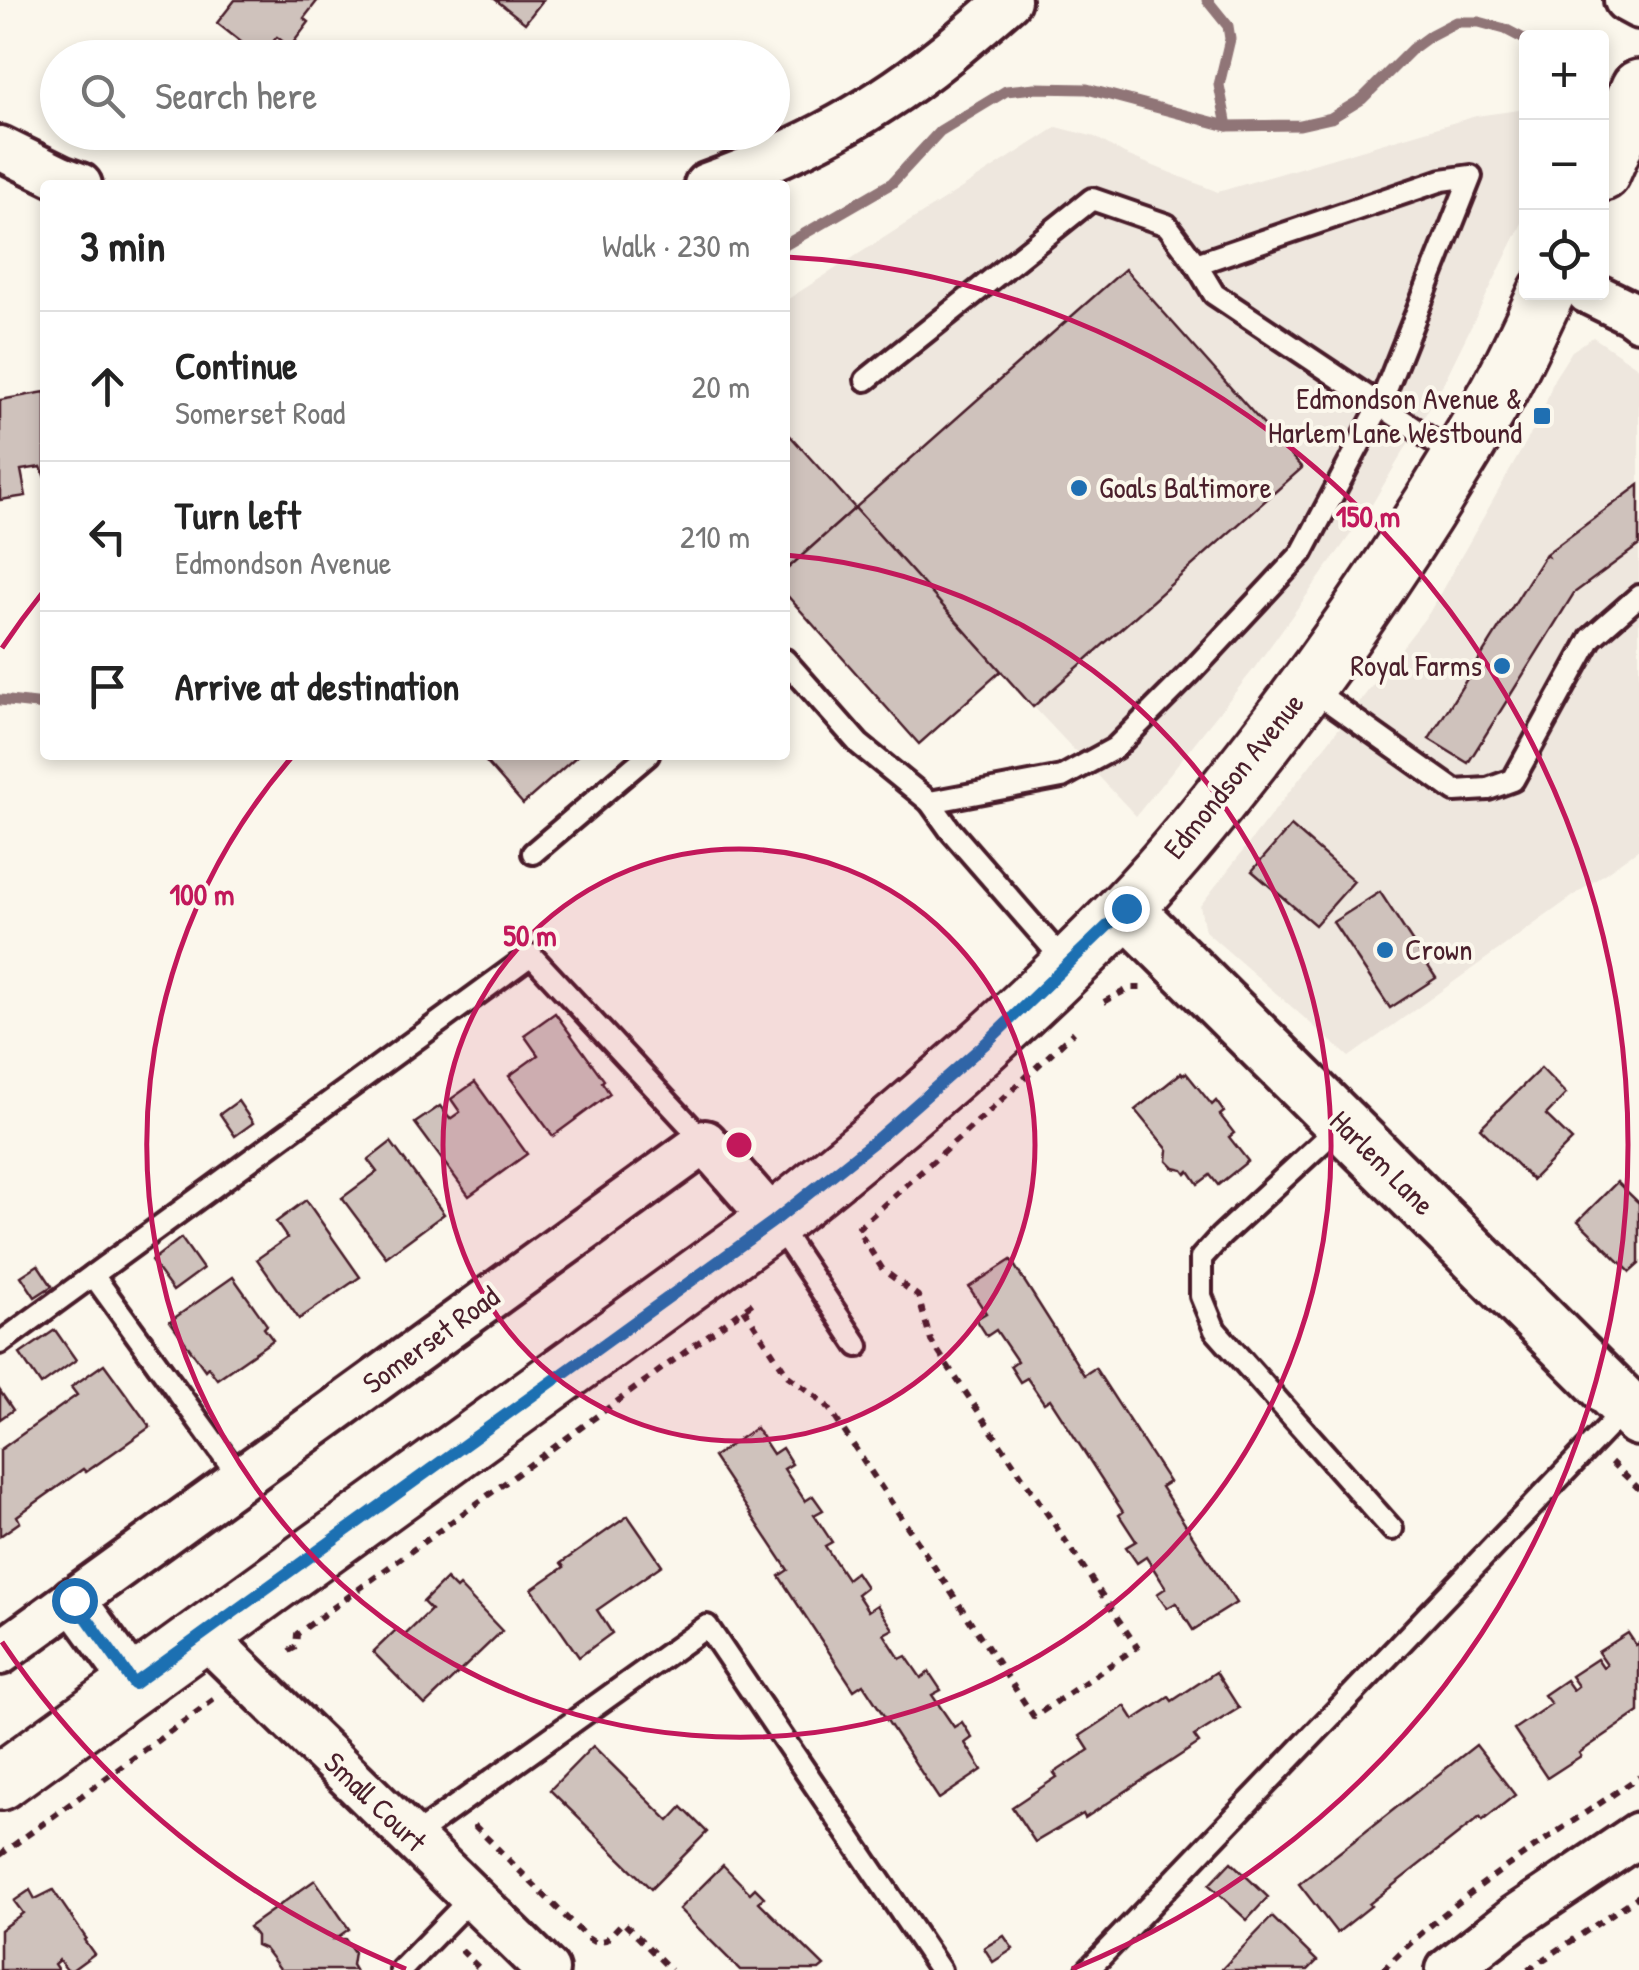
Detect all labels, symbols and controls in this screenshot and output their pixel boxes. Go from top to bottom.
map controls [1519,30,1609,300]
button: + [1519,30,1609,120]
search box [40,40,790,150]
icon: search [75,68,130,123]
text: Search here [155,69,317,121]
button: − [1519,120,1609,210]
button: locate [1519,210,1609,300]
text: 3 min [80,217,165,274]
text: Walk · 230 m [602,224,750,267]
text: Continue [175,339,297,391]
icon: ahead [80,359,135,414]
text: 20 m [692,365,750,408]
place label: Edmondson Avenue & Harlem Lane Westbound [1268,378,1522,452]
text: Somerset Road [175,391,345,434]
marker: Edmondson Avenue & Harlem Lane Westbound [1531,405,1553,427]
place label: Goals Baltimore [1099,467,1272,507]
marker: Goals Baltimore [1068,477,1090,499]
text: Turn left [175,489,300,541]
text: 150 m [1336,496,1400,536]
icon: left [80,509,135,564]
text: 210 m [680,515,750,558]
text: Edmondson Avenue [175,541,391,584]
place label: Royal Farms [1350,645,1482,685]
marker: Royal Farms [1491,655,1513,677]
icon: arrive [80,659,135,714]
text: Arrive at destination [175,660,459,712]
street label: Edmondson Avenue [1154,684,1313,867]
text: 100 m [169,874,235,914]
route end [1104,886,1150,932]
text: 50 m [503,915,557,955]
place label: Crown [1405,929,1473,969]
marker: Crown [1374,939,1396,961]
street label: Harlem Lane [1322,1101,1444,1223]
centre of rings [721,1127,757,1163]
street label: Somerset Road [354,1276,507,1402]
route start [52,1578,98,1624]
street label: Small Court [316,1742,436,1861]

